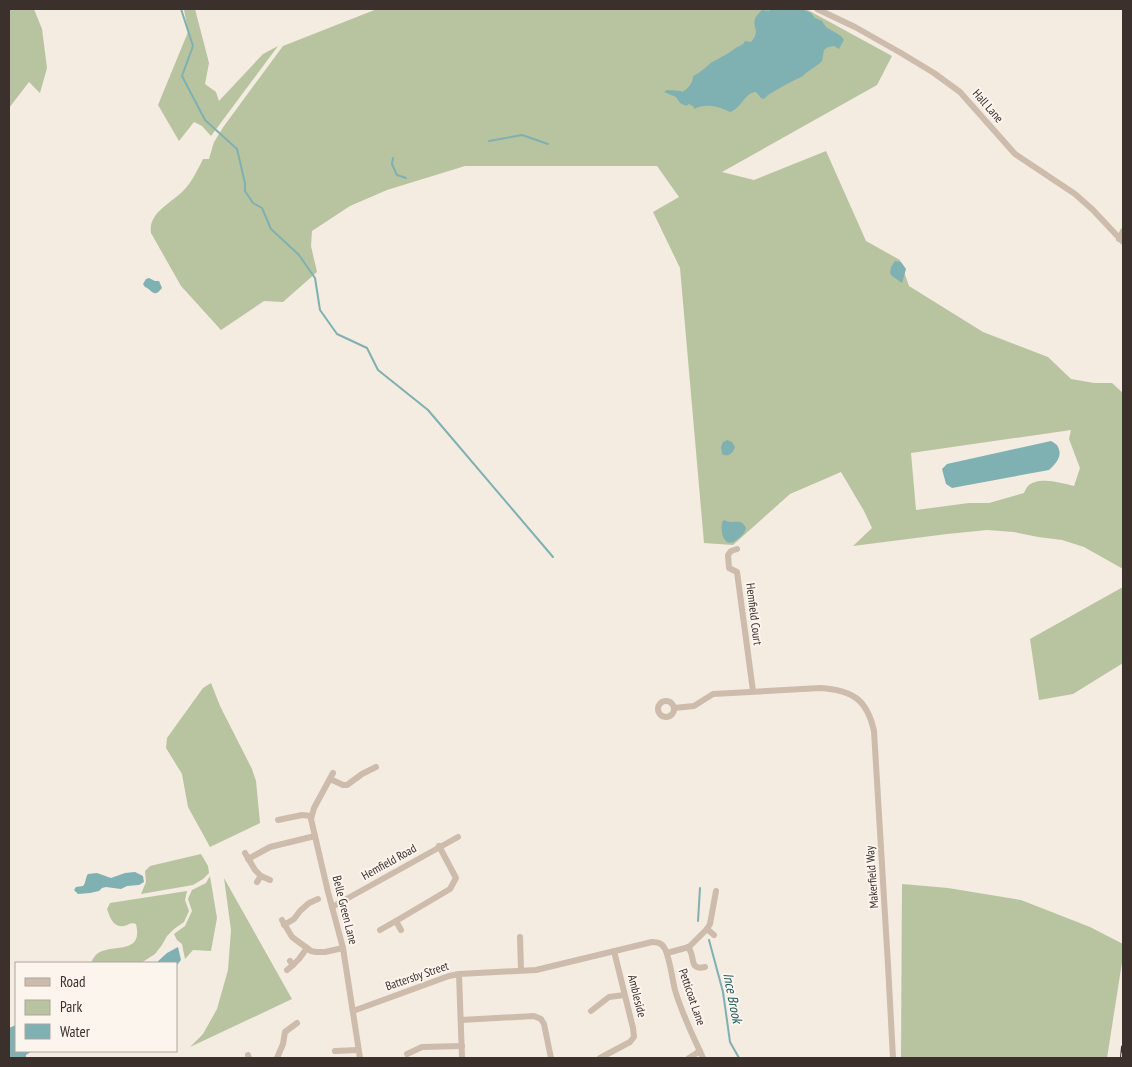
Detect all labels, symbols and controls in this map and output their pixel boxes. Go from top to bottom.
street label: Hall Lane [970,86,1007,125]
street label: Hemfield Court [743,582,766,646]
street label: Hemfield Road [359,840,419,883]
street label: Makerfield Way [862,845,881,909]
street label: Belle Green Lane [330,874,361,946]
street label: Battersby Street [383,957,451,993]
legend [15,962,178,1052]
street label: Petticoat Lane [676,967,709,1027]
water label: Ince Brook [719,971,747,1026]
text: Road [60,972,86,991]
street label: Ambleside [625,973,650,1019]
text: Park [60,997,82,1016]
text: Water [60,1022,91,1041]

